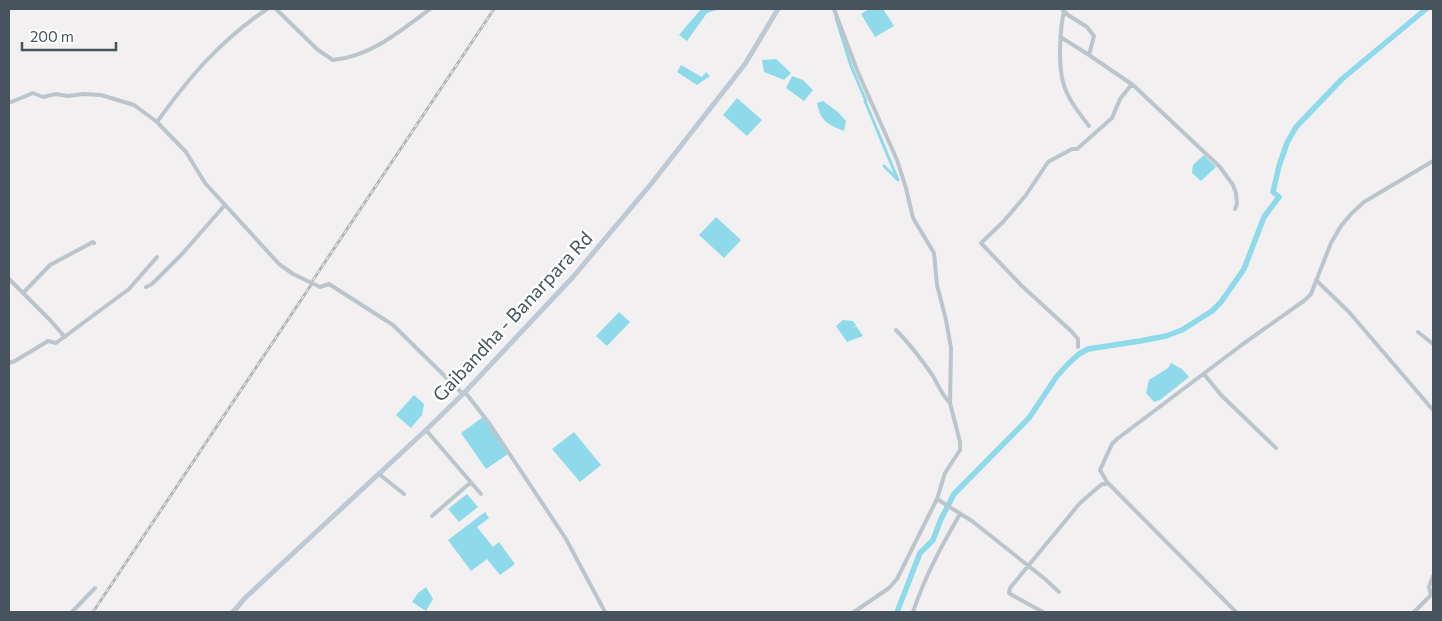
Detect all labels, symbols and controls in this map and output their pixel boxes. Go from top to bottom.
scale bar [22,20,116,52]
text: 200 m [30,27,74,45]
street label: Gaibandha - Banarpara Rd [427,226,597,406]

